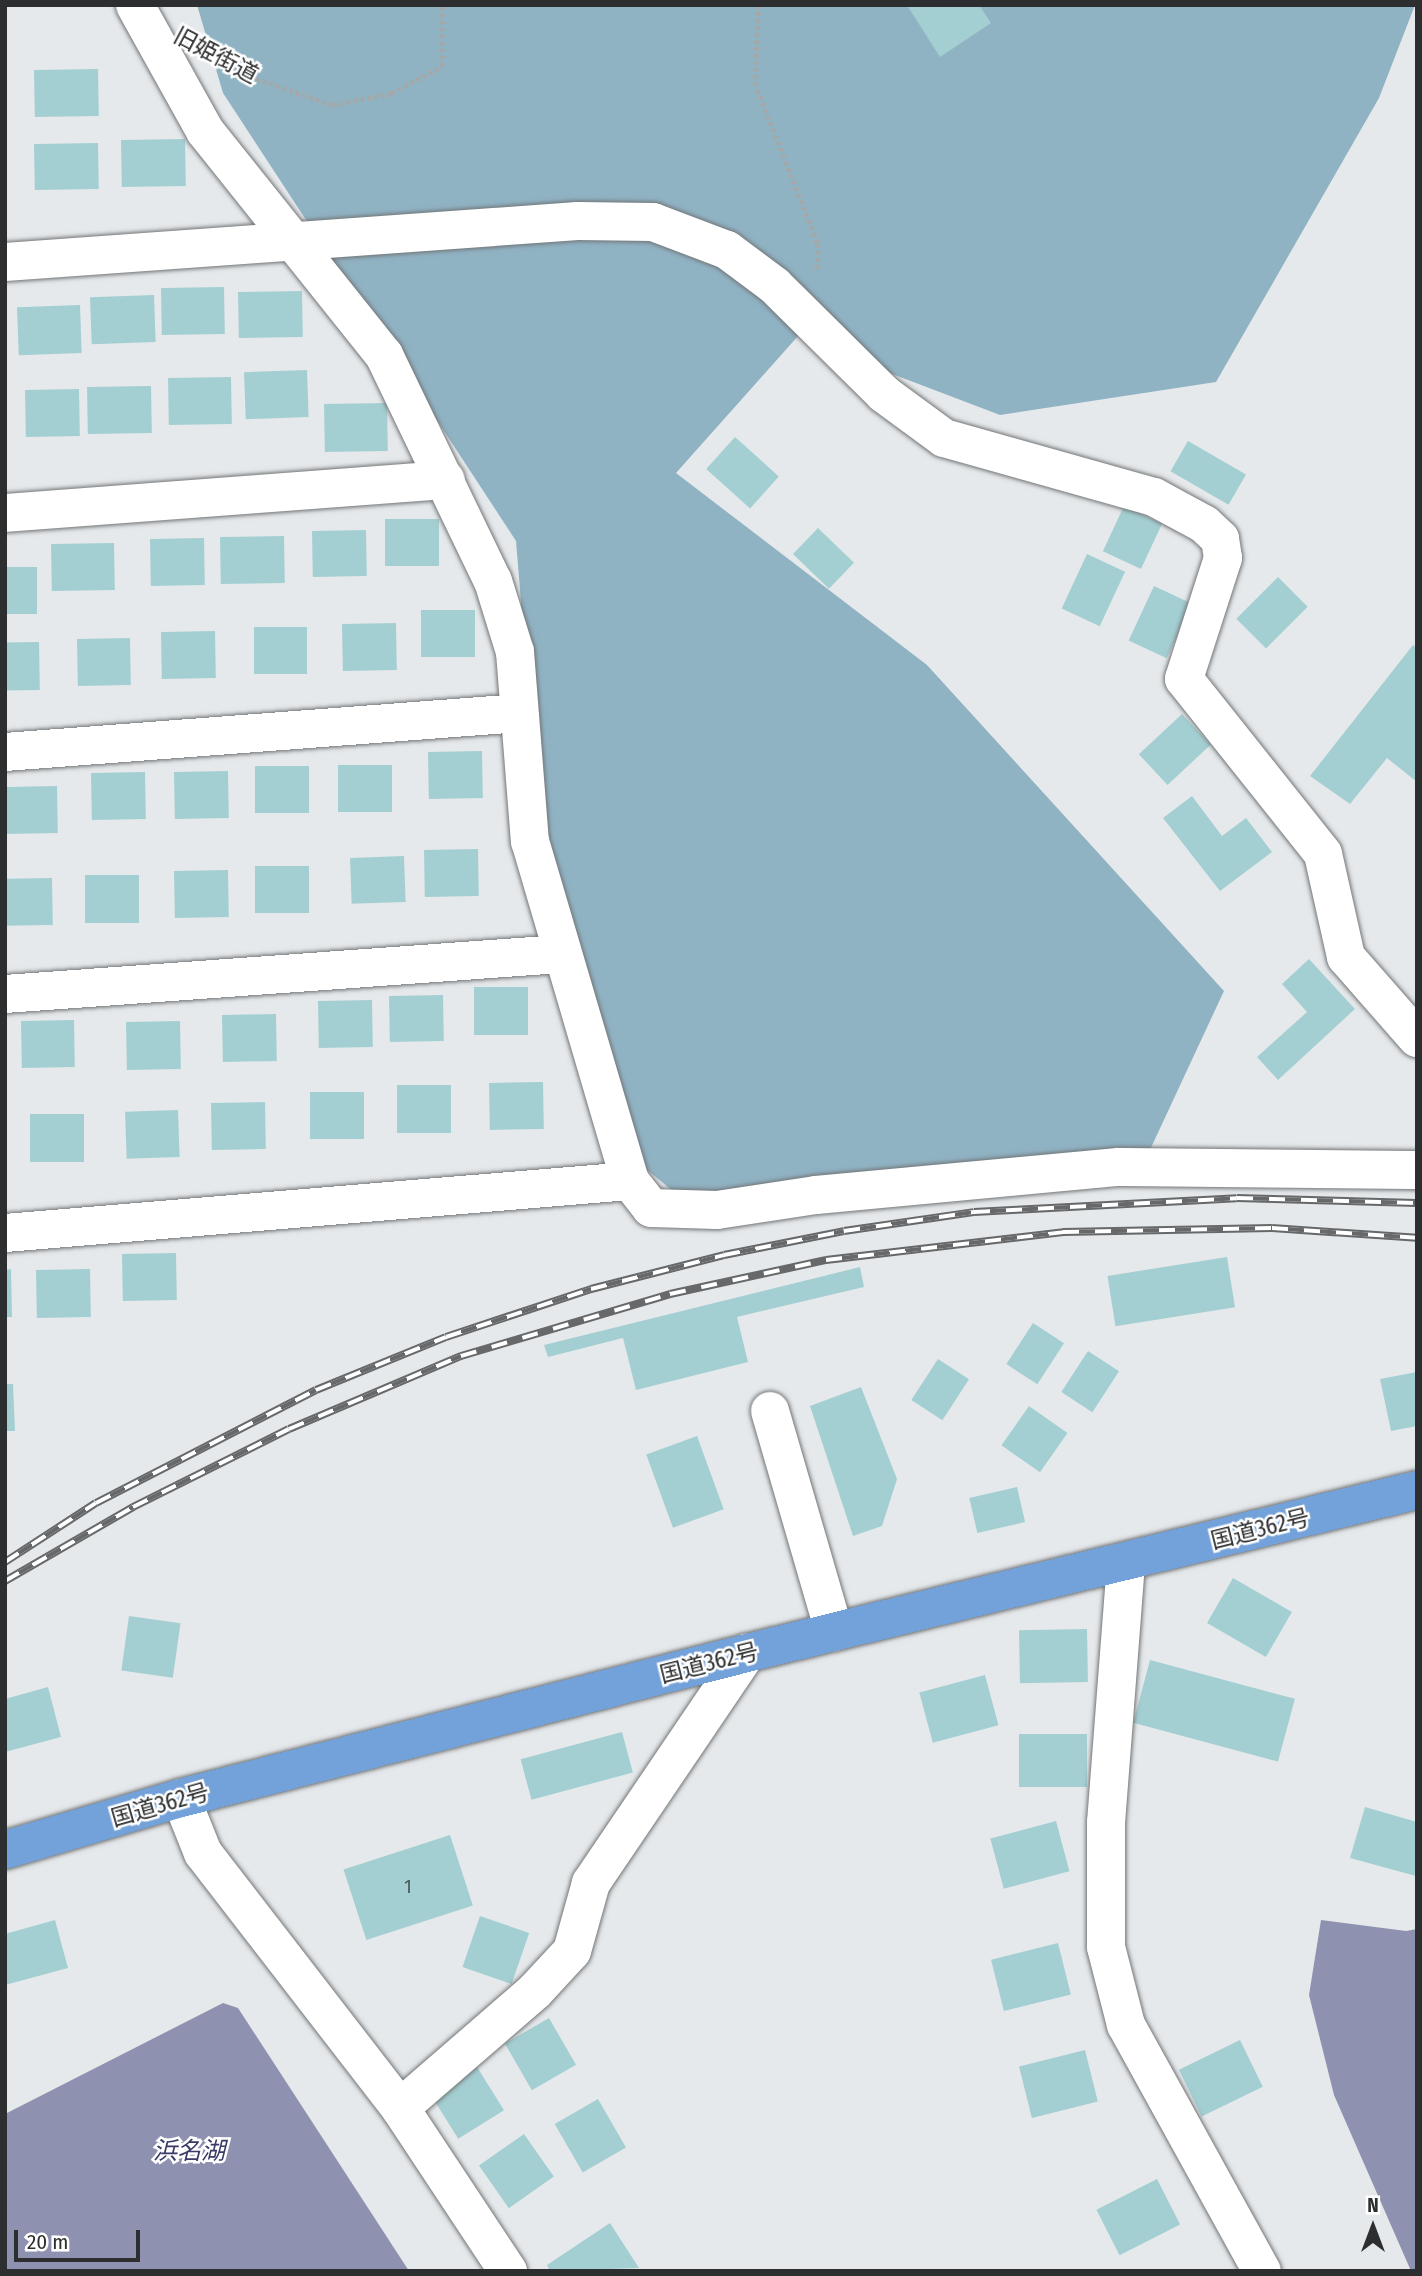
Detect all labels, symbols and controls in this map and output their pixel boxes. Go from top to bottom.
street label: 旧姫街道 [169,21,263,89]
street label: 国道362号 [1208,1503,1312,1555]
street label: 国道362号 [657,1637,761,1689]
street label: 国道362号 [108,1778,212,1832]
house number: 1 [404,1876,412,1898]
water label: 浜名湖 [153,2138,225,2166]
north arrow [1338,2192,1408,2262]
text: N [1367,2194,1379,2217]
scale bar [18,2216,144,2260]
text: 20 m [27,2229,68,2255]

